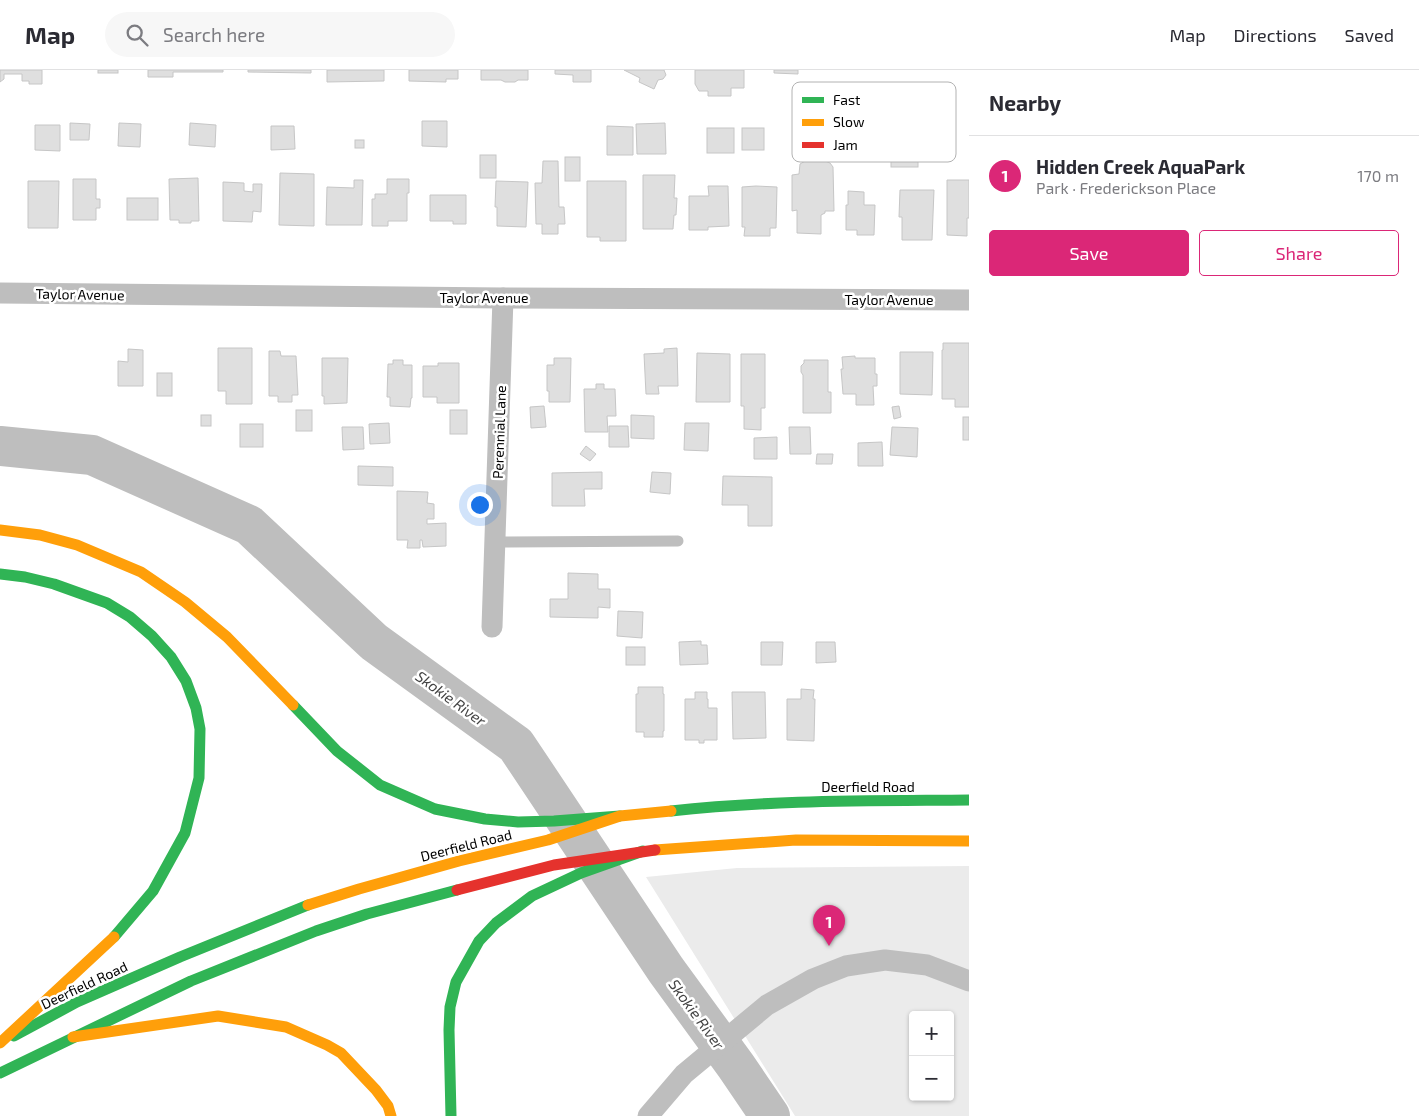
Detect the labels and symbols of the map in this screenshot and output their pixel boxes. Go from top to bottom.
legend [792,82,956,162]
text: Fast [833,91,860,108]
text: Slow [833,113,865,130]
text: Jam [833,136,858,153]
street label: Taylor Avenue [35,285,125,303]
street label: Taylor Avenue [439,289,529,306]
street label: Taylor Avenue [844,291,934,308]
street label: Perennial Lane [489,385,509,479]
your location [467,492,493,518]
water label: Skokie River [412,666,490,730]
street label: Deerfield Road [821,778,915,795]
street label: Deerfield Road [419,825,513,865]
pin: 1 [813,905,845,946]
street label: Deerfield Road [38,958,130,1012]
water label: Skokie River [665,975,729,1053]

